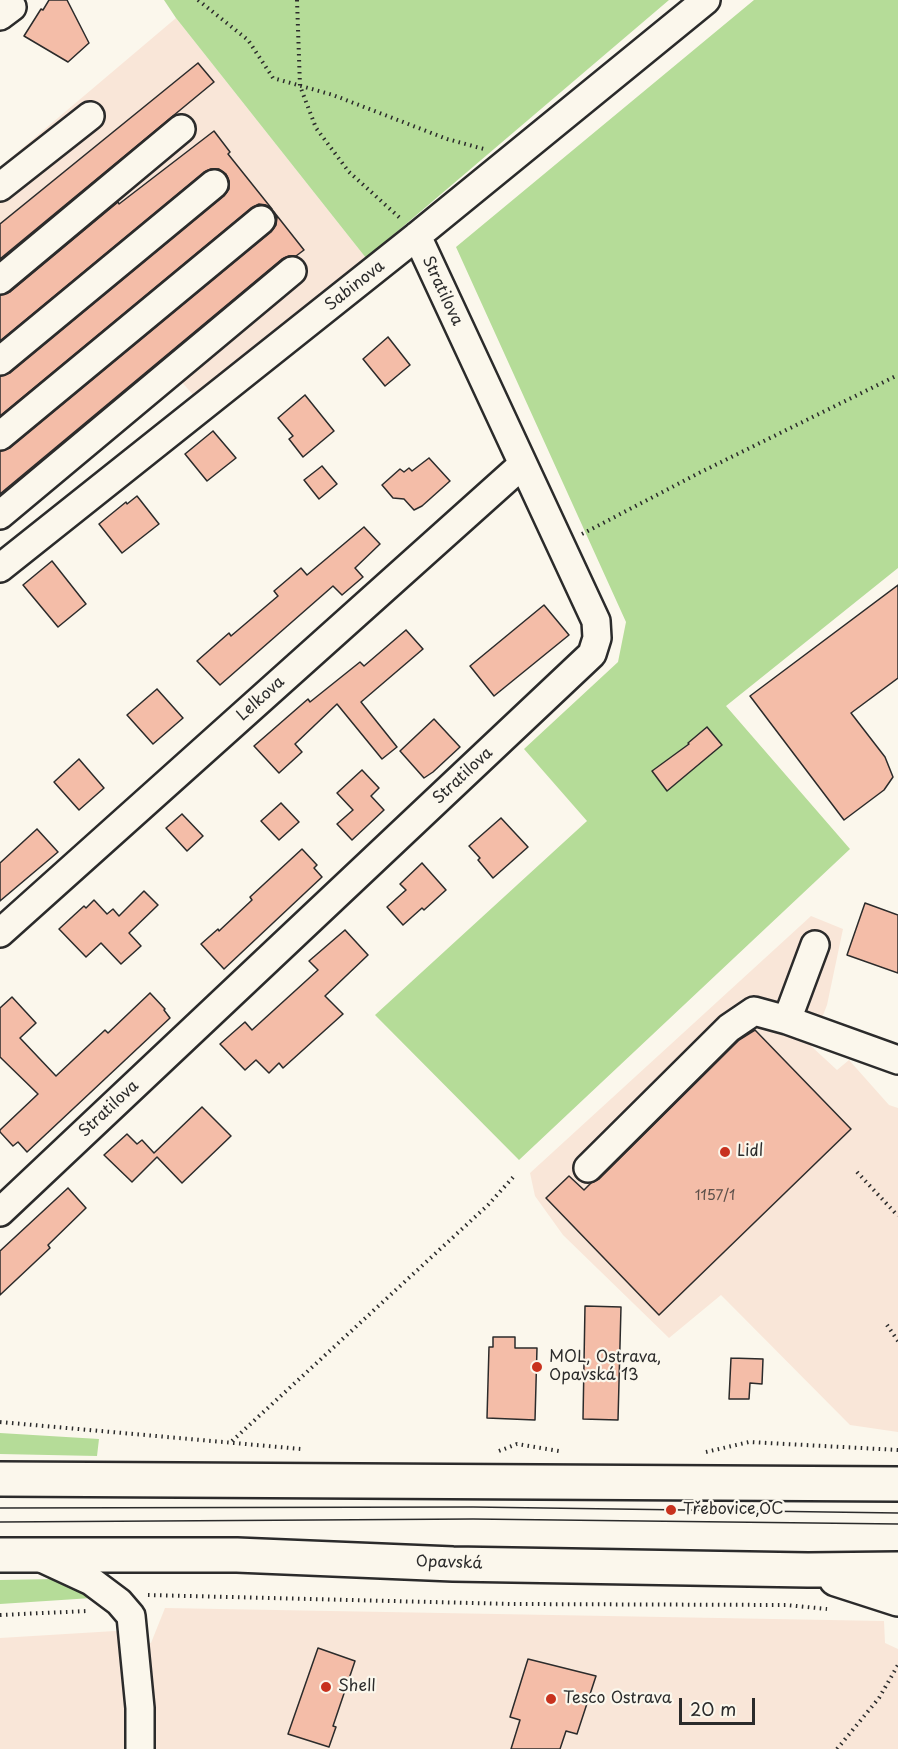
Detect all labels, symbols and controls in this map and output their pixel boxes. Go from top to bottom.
street label: Stratilova [418,253,466,329]
street label: Sabinova [321,257,389,315]
street label: Lelkova [233,673,289,725]
street label: Stratilova [429,743,497,809]
street label: Stratilova [75,1076,143,1142]
place label: Lidl [737,1142,763,1162]
marker: Lidl [718,1145,732,1159]
house number: 1157/1 [695,1188,735,1204]
place label: MOL, Ostrava, Opavská 13 [549,1348,661,1386]
marker: MOL, Ostrava, Opavská 13 [530,1360,544,1374]
place label: Třebovice,OC [683,1500,784,1520]
marker: Třebovice,OC [664,1503,678,1517]
street label: Opavská [415,1552,483,1574]
place label: Shell [338,1677,376,1697]
marker: Shell [319,1680,333,1694]
scale bar [682,1686,758,1724]
place label: Tesco Ostrava [563,1689,672,1709]
marker: Tesco Ostrava [544,1692,558,1706]
text: 20 m [690,1695,736,1722]

